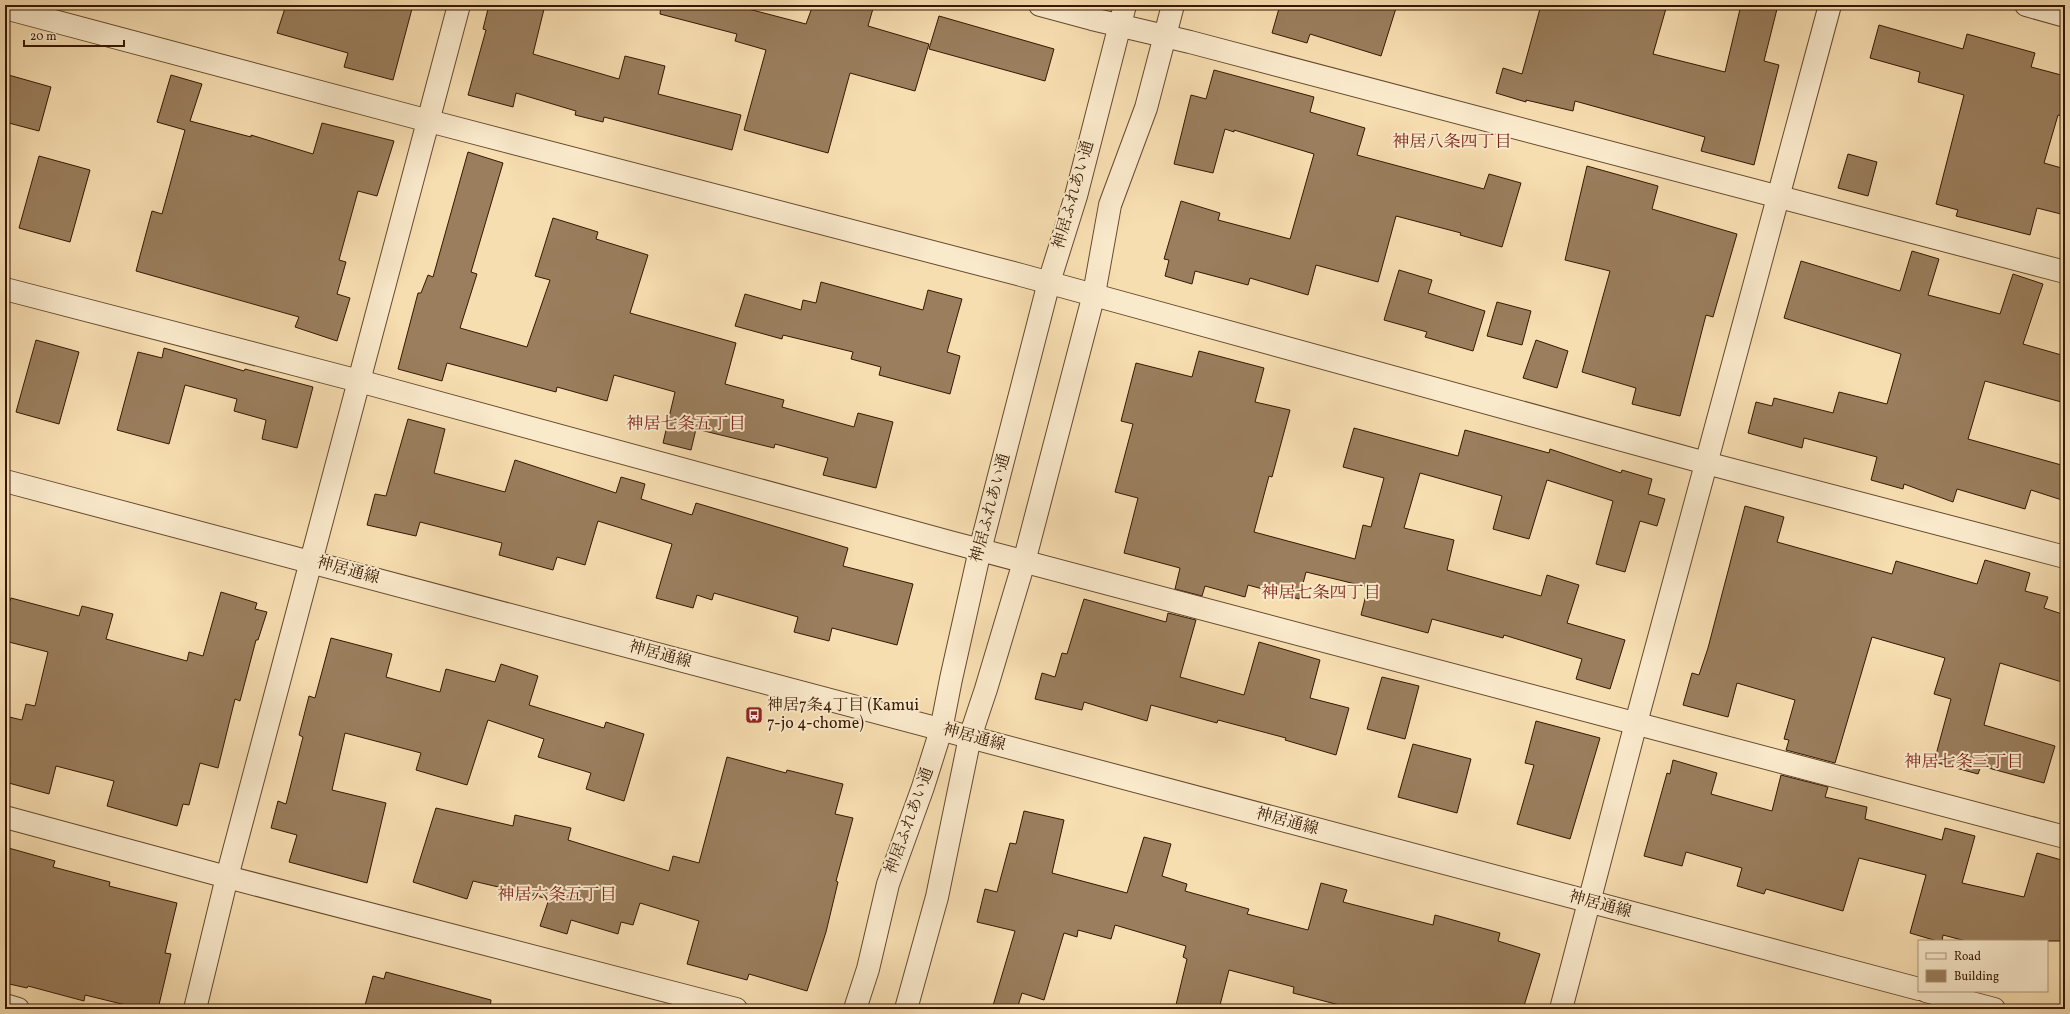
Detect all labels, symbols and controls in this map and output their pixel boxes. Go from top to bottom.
scale bar [24,22,124,48]
text: 20 m [30,29,57,45]
district label: 神居八条四丁目 [1393,131,1512,154]
street label: 神居ふれあい通 [1048,138,1100,252]
district label: 神居七条五丁目 [627,413,746,436]
street label: 神居ふれあい通 [966,451,1016,565]
street label: 神居通線 [314,552,382,590]
district label: 神居七条四丁目 [1262,582,1381,605]
street label: 神居通線 [626,636,694,674]
place label: 神居7条4丁目 (Kamui 7-jo 4-chome) [767,695,919,735]
bus stop icon: 神居7条4丁目 (Kamui 7-jo 4-chome) [744,705,764,725]
street label: 神居通線 [940,719,1008,757]
district label: 神居七条三丁目 [1905,751,2024,774]
street label: 神居ふれあい通 [881,765,939,877]
street label: 神居通線 [1253,803,1321,841]
district label: 神居六条五丁目 [498,884,617,907]
street label: 神居通線 [1566,886,1634,924]
legend [1918,940,2048,992]
text: Road [1954,949,1981,965]
text: Building [1954,969,1999,985]

